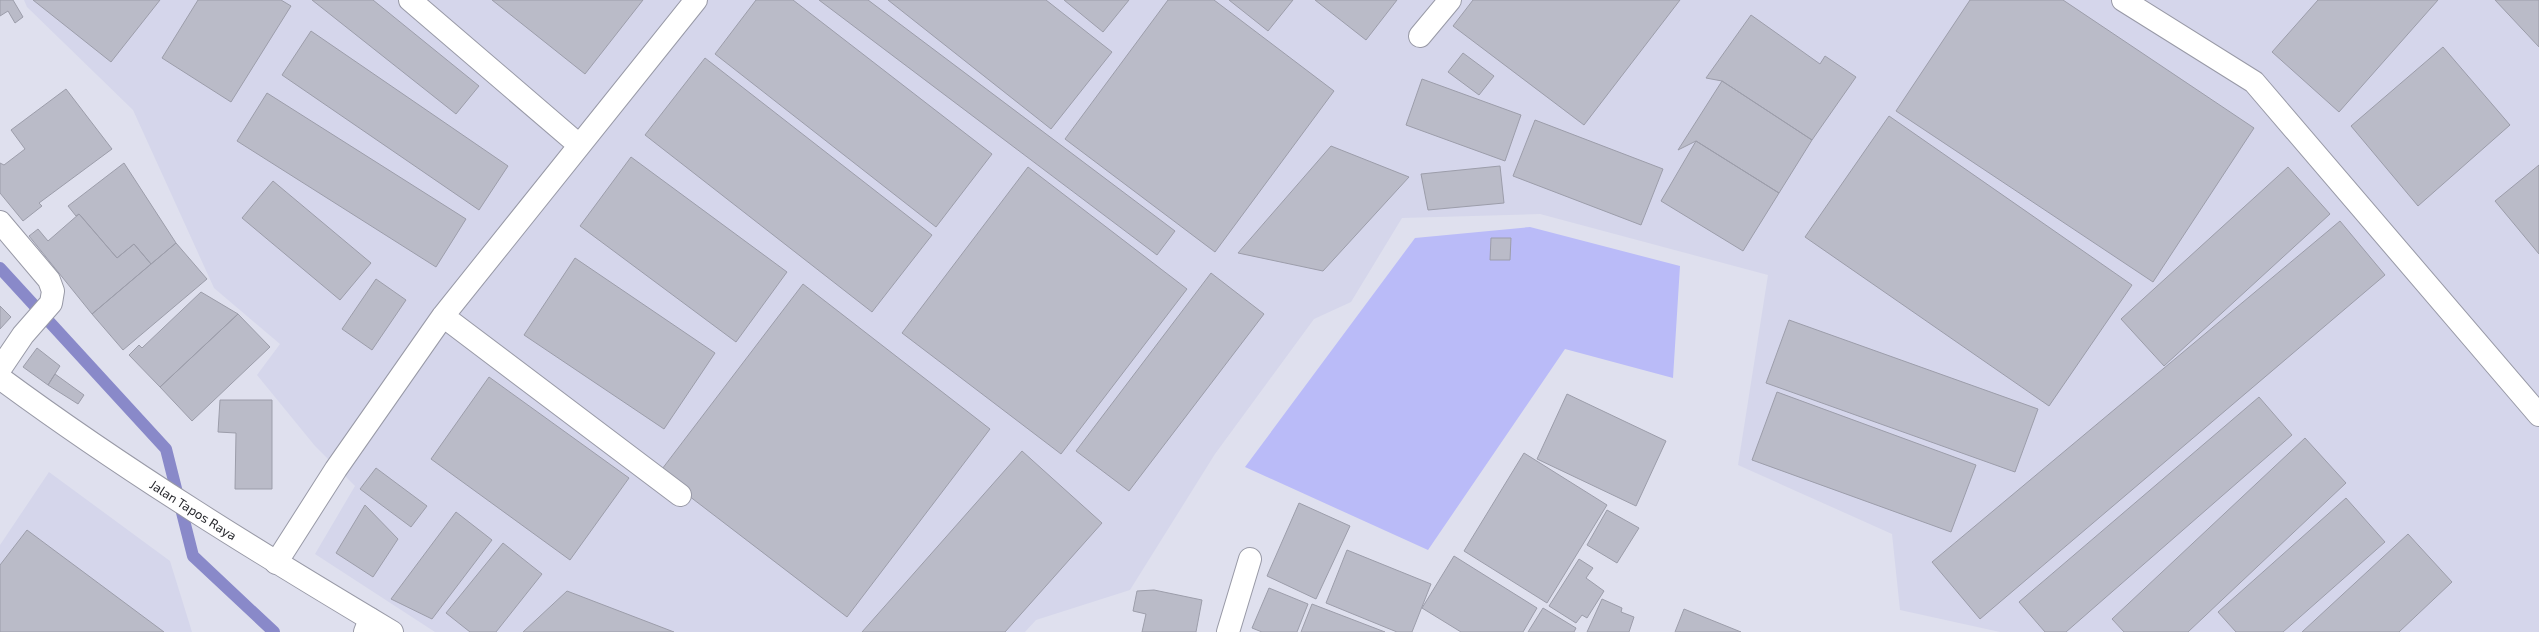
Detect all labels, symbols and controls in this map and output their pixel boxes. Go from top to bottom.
street label: Jalan Tapos Raya [147,476,240,543]

